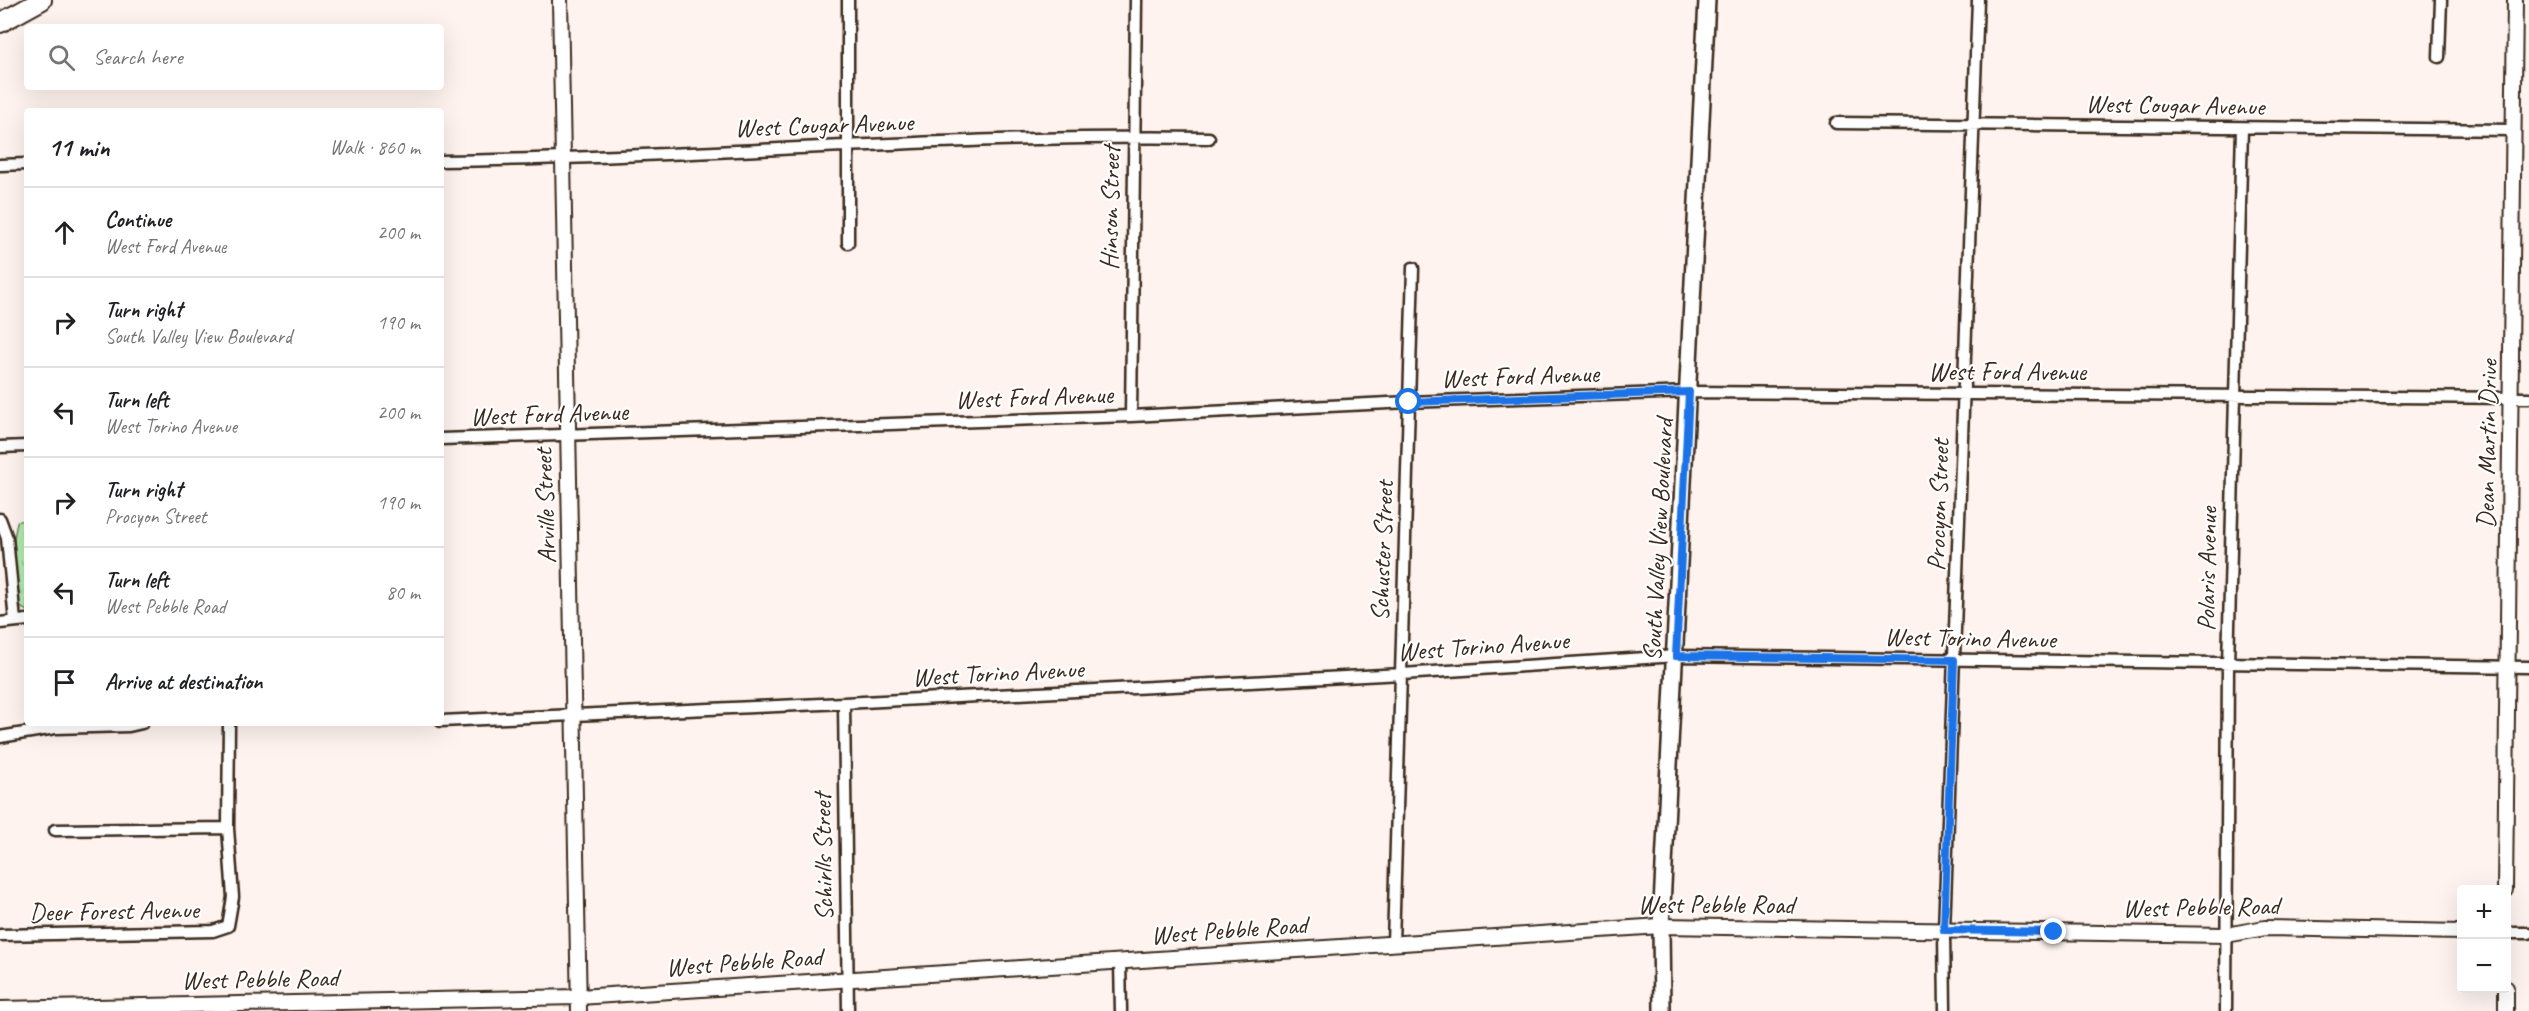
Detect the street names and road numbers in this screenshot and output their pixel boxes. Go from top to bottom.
street label: West Cougar Avenue [2085,87,2267,123]
street label: West Cougar Avenue [734,105,916,145]
street label: Hinson Street [1092,142,1128,270]
street label: West Ford Avenue [1928,355,2087,388]
street label: West Ford Avenue [1441,357,1601,395]
street label: Dean Martin Drive [2469,358,2505,529]
street label: West Ford Avenue [955,378,1115,416]
street label: West Ford Avenue [470,395,630,433]
street label: South Valley View Boulevard [1635,414,1681,662]
street label: Procyon Street [1919,436,1957,571]
street label: Arville Street [526,445,564,564]
street label: Schuster Street [1363,478,1401,622]
street label: Polaris Avenue [2189,505,2225,631]
street label: West Torino Avenue [1884,620,2059,656]
street label: West Torino Avenue [1396,623,1572,668]
street label: West Torino Avenue [912,652,1087,694]
street label: Schirlls Street [805,789,841,921]
street label: West Pebble Road [1638,888,1798,921]
street label: West Pebble Road [2122,889,2283,925]
street label: Deer Forest Avenue [29,893,202,929]
street label: West Pebble Road [1150,908,1312,952]
street label: West Pebble Road [665,940,827,984]
street label: West Pebble Road [181,961,342,997]

